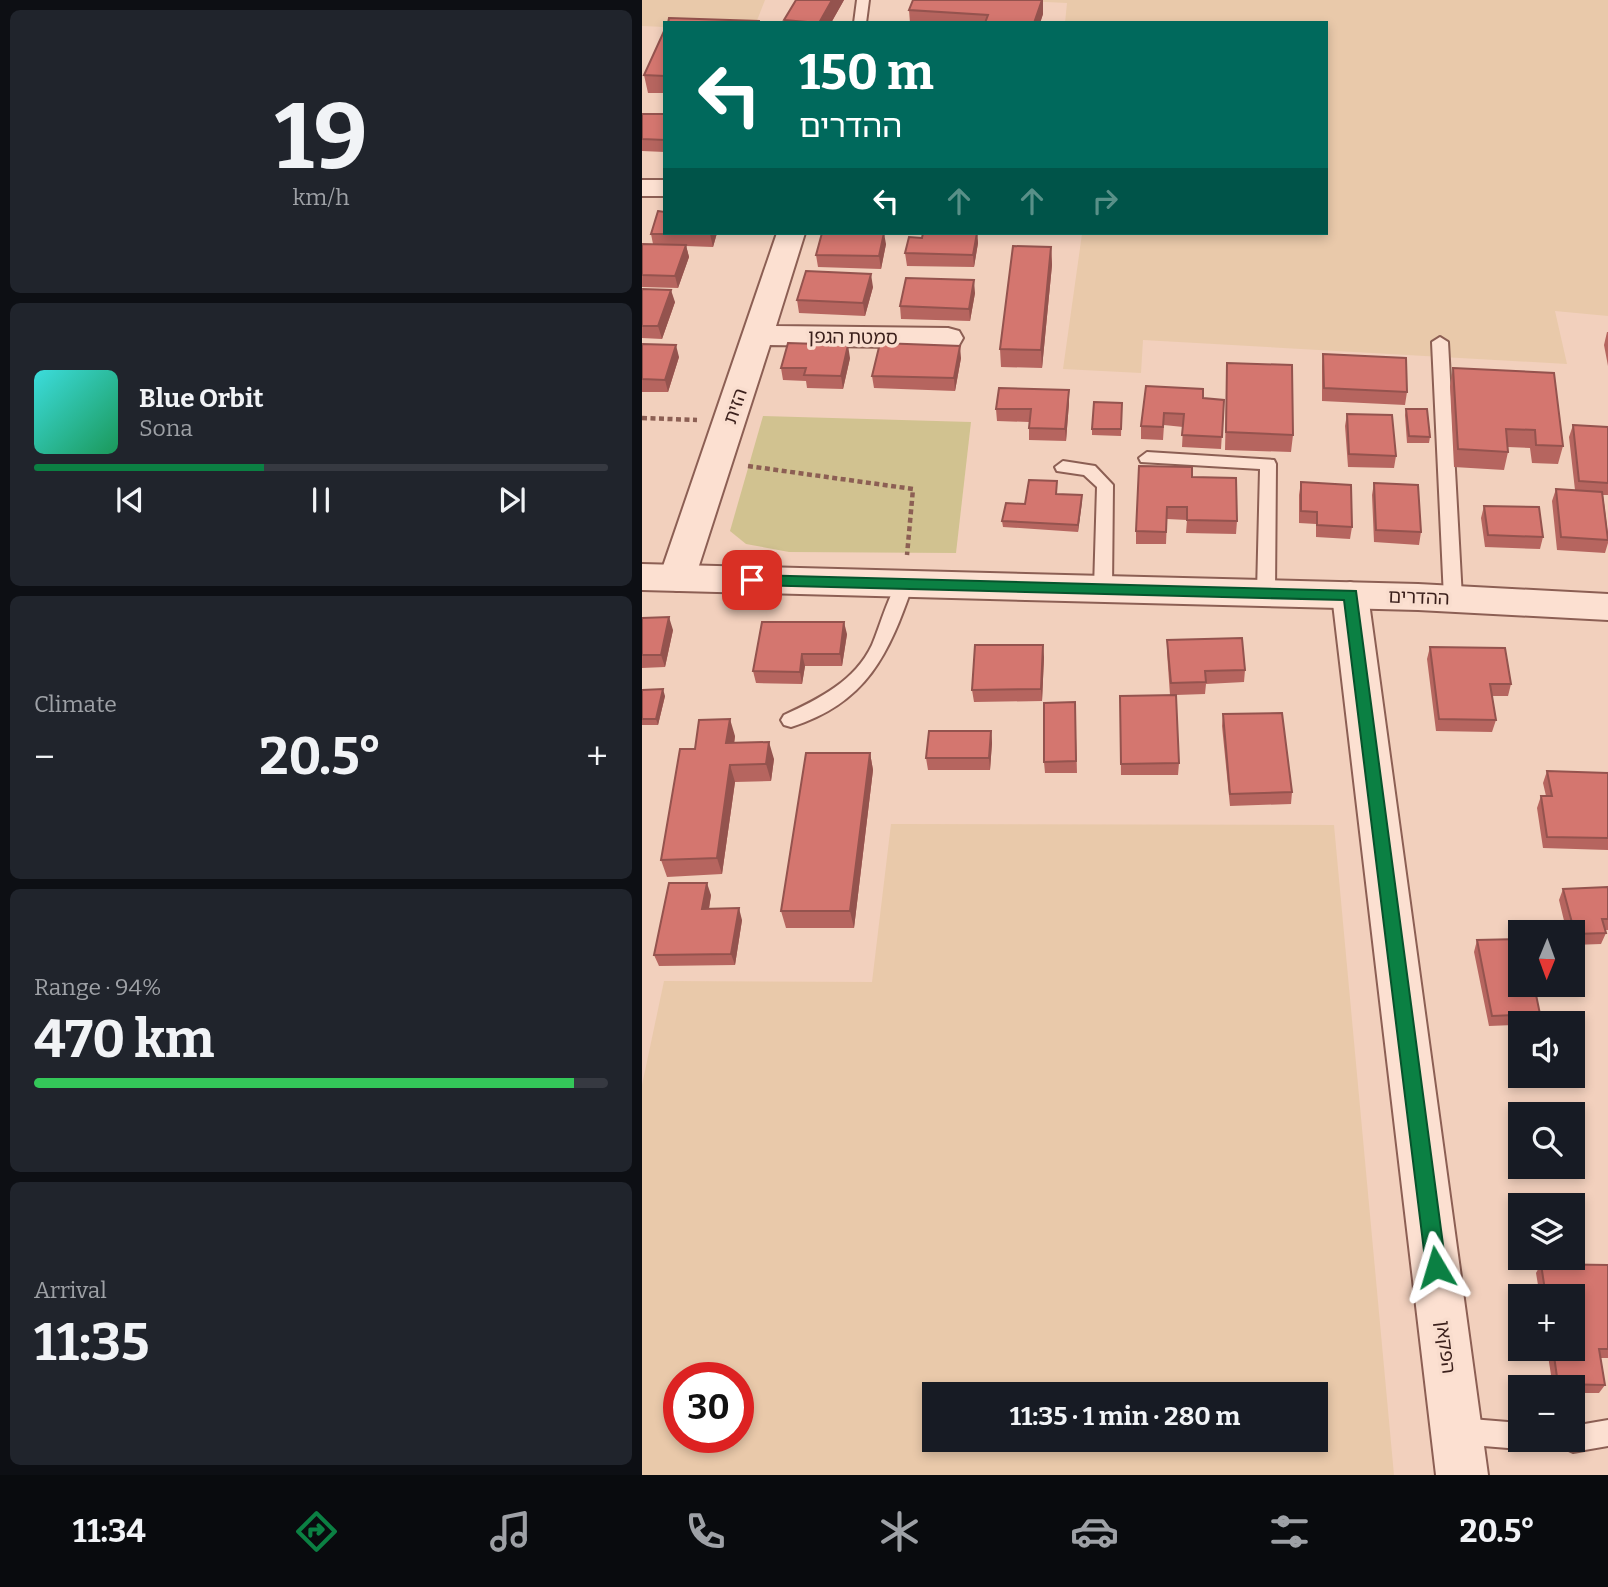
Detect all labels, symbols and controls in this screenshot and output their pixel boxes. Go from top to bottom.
text: 150 m [799,43,934,102]
icon: left [684,49,775,140]
text: 19 [274,83,368,192]
text: ההדרים [799,107,902,145]
icon: left [867,182,905,220]
icon: ahead [940,182,978,220]
icon: ahead [1013,182,1051,220]
icon: right [1086,182,1124,220]
text: km/h [293,183,349,211]
street label: סמטת הגפן [808,325,898,349]
text: Blue Orbit [139,383,263,414]
street label: הזית [718,385,752,427]
text: Sona [139,414,193,442]
icon: previous [111,481,149,519]
icon: pause [302,481,340,519]
icon: next [493,481,531,519]
pin [722,550,782,610]
icon: arrive [733,561,771,599]
street label: ההדרים [1388,584,1450,610]
text: Climate [34,690,117,718]
text: 20.5° [259,725,382,788]
text: − [34,734,55,780]
text: + [586,734,608,780]
north arrow [1508,920,1585,998]
map controls [1508,920,1585,1452]
text: Range · 94% [34,973,161,1001]
text: 470 km [34,1008,214,1071]
button: sound [1508,1011,1585,1088]
button: search [1508,1102,1585,1179]
button: layers [1508,1193,1585,1270]
position arrow [1399,1230,1473,1304]
text: Arrival [34,1276,107,1304]
button: + [1508,1284,1585,1361]
text: 11:35 [34,1311,149,1374]
street label: הפקאן [1431,1319,1461,1375]
speed limit sign: 30 [663,1362,754,1453]
button: − [1508,1375,1585,1452]
text: 11:35 · 1 min · 280 m [1010,1401,1240,1432]
icon: directions [292,1507,341,1556]
icon: music [486,1507,535,1556]
icon: phone [681,1507,730,1556]
icon: climate [875,1507,924,1556]
icon: car [1070,1507,1119,1556]
icon: filters [1265,1507,1314,1556]
text: 11:34 [73,1512,146,1550]
text: 20.5° [1459,1512,1535,1550]

